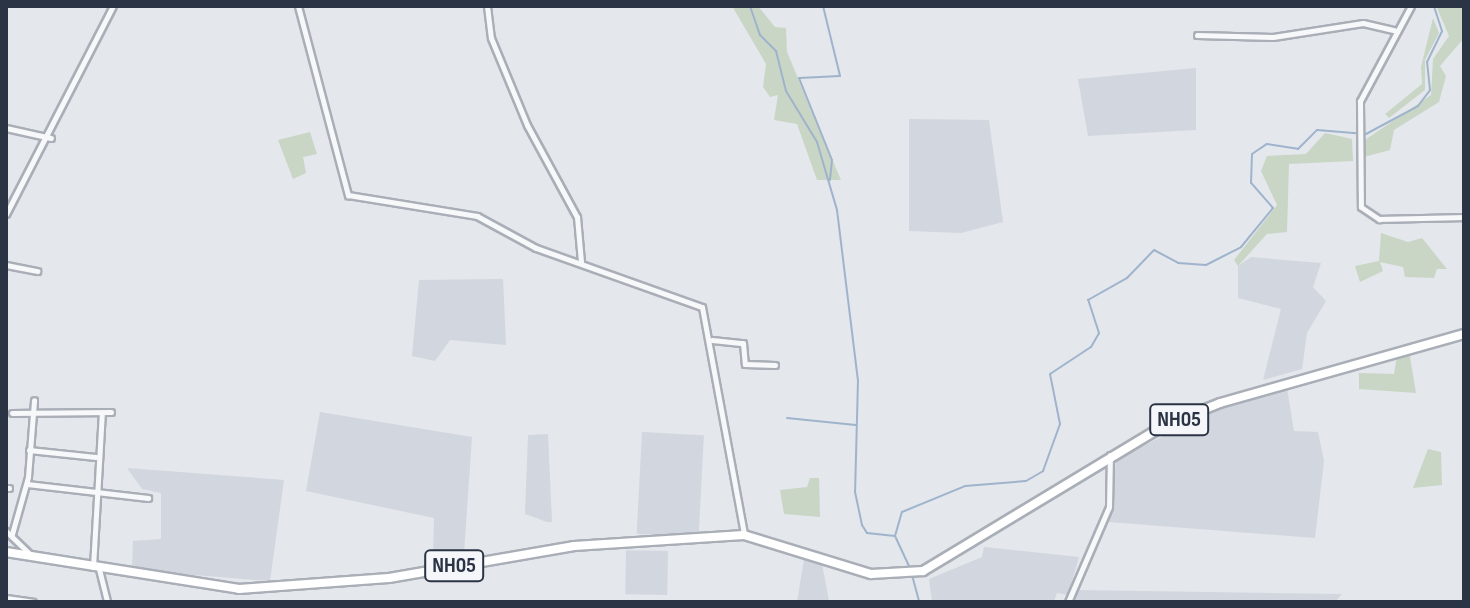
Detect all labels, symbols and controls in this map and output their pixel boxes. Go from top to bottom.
road number: NH05 [1149,402,1209,438]
road number: NH05 [424,548,484,584]

